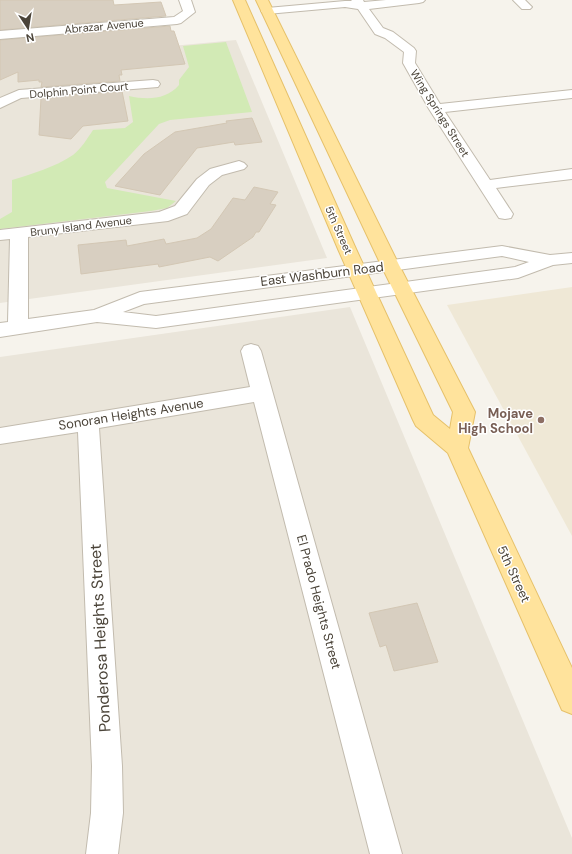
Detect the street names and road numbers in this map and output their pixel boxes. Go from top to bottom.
street label: Abrazar Avenue [64,16,144,36]
street label: Wing Springs Street [407,67,473,159]
street label: Dolphin Point Court [29,79,129,101]
street label: 5th Street [322,204,356,256]
street label: Bruny Island Avenue [29,213,133,239]
street label: East Washburn Road [260,258,384,290]
street label: Sonoran Heights Avenue [57,394,205,434]
street label: El Prado Heights Street [293,533,345,671]
street label: Ponderosa Heights Street [85,543,115,733]
street label: 5th Street [493,543,535,605]

